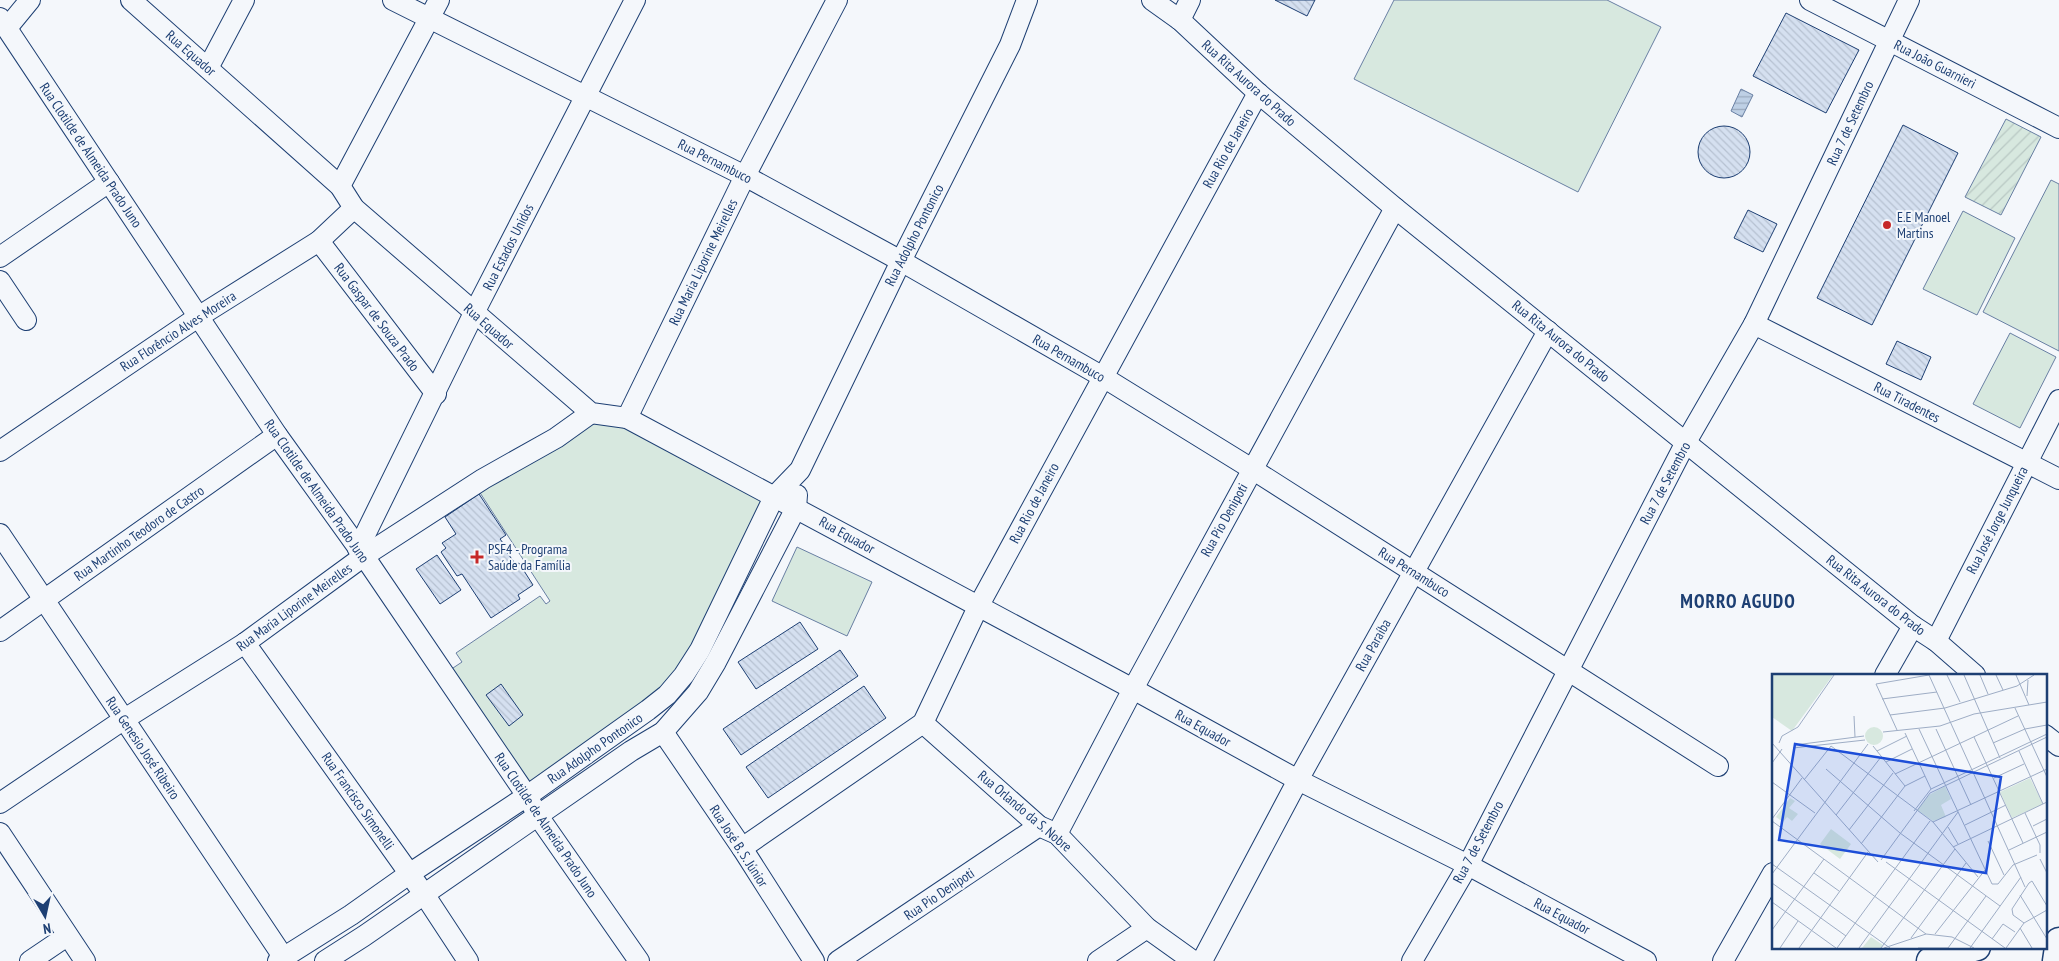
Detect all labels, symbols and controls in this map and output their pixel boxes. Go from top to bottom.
street label: Rua Equador [162,26,220,80]
street label: Rua Rita Aurora do Prado [1198,36,1300,130]
street label: Rua João Guarnieri [1891,36,1979,92]
street label: Rua 7 de Setembro [1823,78,1877,168]
street label: Rua Clotilde de Almeida Prado Juno [36,79,146,231]
street label: Rua Rio de Janeiro [1199,105,1257,191]
street label: Rua Pernambuco [675,135,755,187]
street label: Rua Adolpho Pontonico [881,181,947,289]
street label: Rua Maria Liporine Meirelles [665,196,742,328]
street label: Rua Estados Unidos [478,200,538,293]
place label: E.E Manoel Martins [1897,208,1951,242]
marker: E.E Manoel Martins [1881,219,1893,231]
street label: Rua Gaspar de Souza Prado [330,259,424,375]
street label: Rua Florêncio Alves Moreira [117,287,239,375]
street label: Rua Rita Aurora do Prado [1508,296,1614,386]
street label: Rua Equador [460,299,518,353]
street label: Rua Pernambuco [1030,330,1108,386]
street label: Rua Tiradentes [1871,378,1943,426]
street label: Rua Clotilde de Almeida Prado Juno [261,416,373,566]
street label: Rua 7 de Setembro [1636,439,1694,527]
street label: Rua Rio de Janeiro [1005,460,1063,546]
street label: Rua José Jorge Junqueira [1962,463,2032,577]
street label: Rua Pio Denipoti [1196,480,1252,560]
street label: Rua Martinho Teodoro de Castro [71,481,207,585]
street label: Rua Equador [816,512,878,558]
place label: PSF4 - Programa Saúde da Família [488,540,571,574]
street label: Rua Pernambuco [1375,543,1453,601]
marker: PSF4 - Programa Saúde da Família [470,550,484,564]
street label: Rua Rita Aurora do Prado [1823,551,1929,639]
street label: Rua Maria Liporine Meirelles [233,559,356,655]
district label: MORRO AGUDO [1680,589,1796,613]
street label: Rua Paraíba [1351,616,1395,674]
inset map [1772,674,2046,948]
street label: Rua Genesio José Ribeiro [102,693,184,803]
street label: Rua Equador [1172,705,1234,751]
street label: Rua Adolpho Pontonico [544,708,646,788]
street label: Rua Francisco Simonelli [318,749,398,853]
street label: Rua Clotilde de Almeida Prado Juno [491,749,601,901]
street label: Rua Orlando da S. Nobre [974,766,1076,856]
street label: Rua 7 de Setembro [1449,798,1507,886]
street label: Rua José B. S. Júnior [706,801,772,891]
street label: Rua Pio Denipoti [900,864,978,924]
north arrow [20,891,70,941]
street label: Rua Equador [1531,894,1593,938]
text: N [42,919,52,938]

